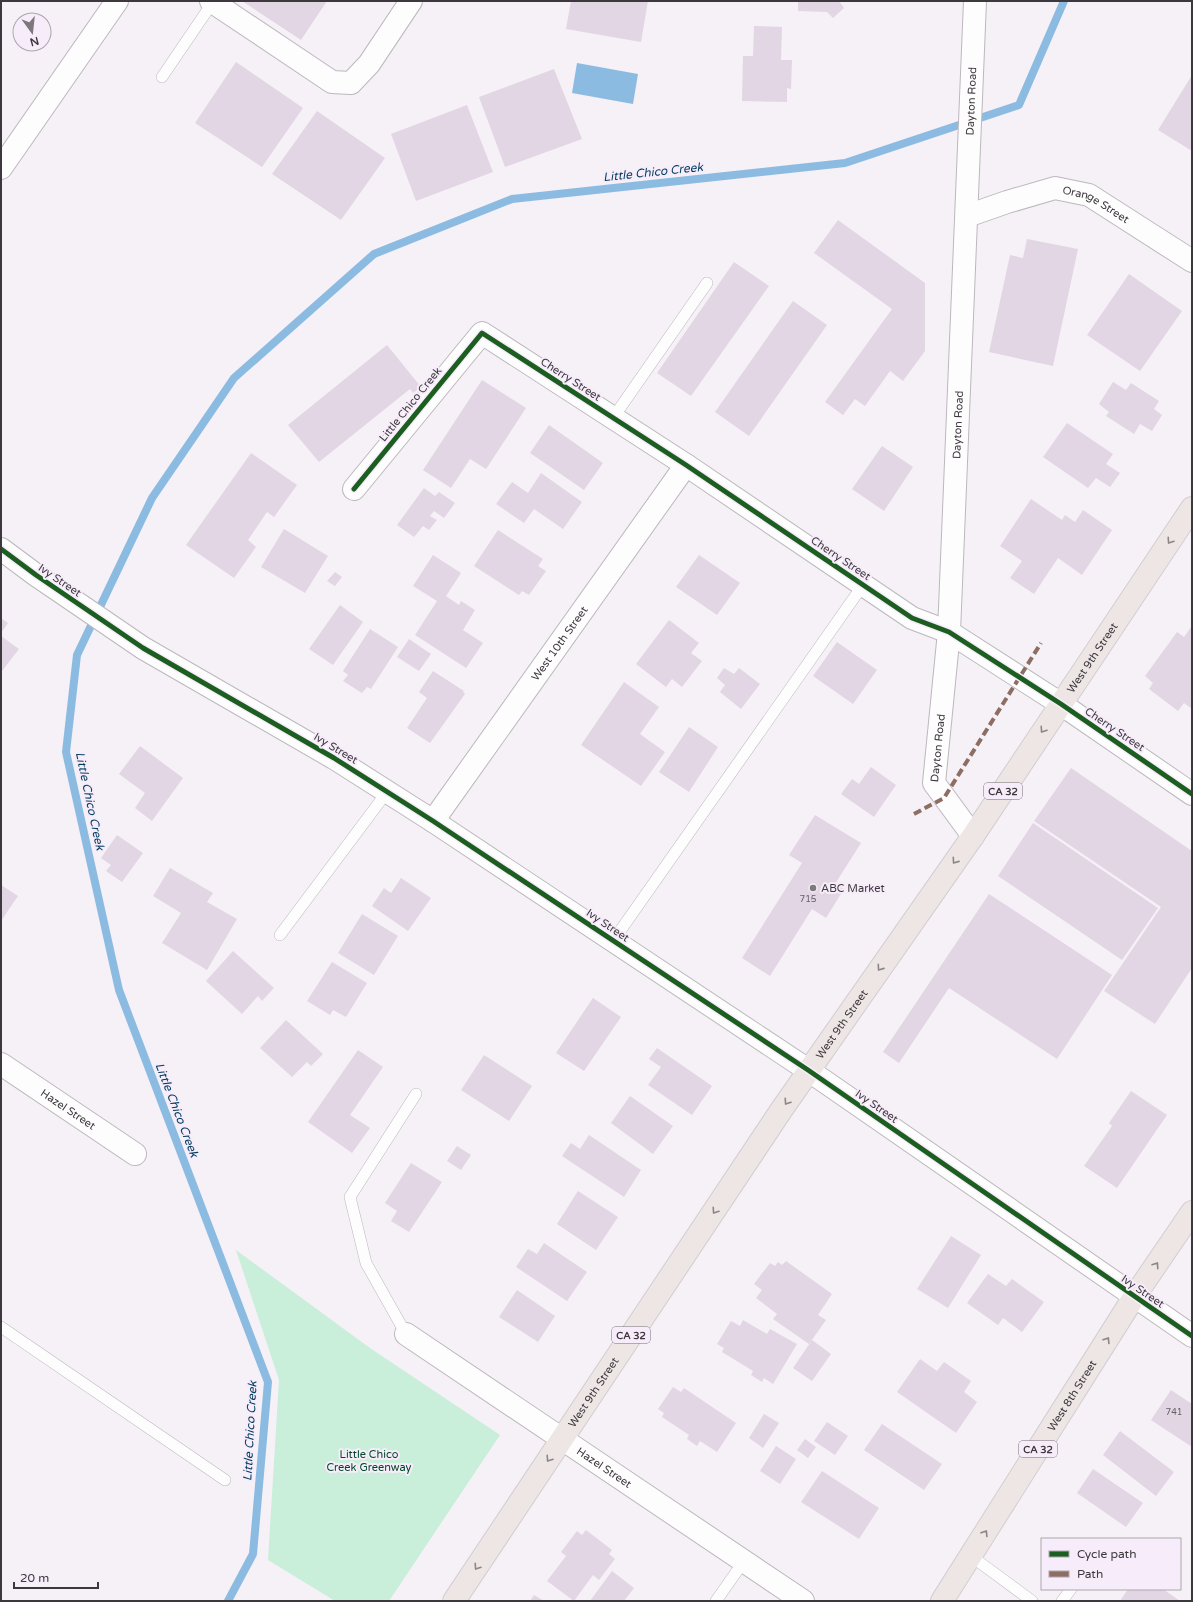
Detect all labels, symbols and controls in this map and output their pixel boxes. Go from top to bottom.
north arrow [12,12,52,52]
text: N [29,34,40,49]
street label: Dayton Road [963,66,979,135]
water label: Little Chico Creek [602,160,705,184]
street label: Orange Street [1061,184,1132,226]
street label: Cherry Street [538,355,603,404]
street label: Little Chico Creek [376,365,444,444]
street label: Dayton Road [950,390,966,459]
street label: Cherry Street [808,534,873,583]
one-way arrow [1167,537,1175,544]
street label: Ivy Street [36,561,84,600]
street label: West 10th Street [529,604,591,683]
street label: West 9th Street [1065,620,1121,695]
street label: Cherry Street [1082,705,1147,754]
street label: Dayton Road [928,713,948,783]
one-way arrow [1040,726,1048,733]
street label: Ivy Street [311,730,360,767]
water label: Little Chico Creek [73,751,108,853]
road number: CA 32 [984,783,1022,799]
one-way arrow [953,857,960,864]
place label: ABC Market [821,882,885,895]
marker: ABC Market [808,883,818,893]
house number: 715 [800,894,817,905]
street label: Ivy Street [584,906,632,945]
one-way arrow [878,963,885,970]
street label: West 9th Street [813,987,871,1061]
water label: Little Chico Creek [153,1061,202,1161]
street label: Hazel Street [38,1087,98,1133]
street label: Ivy Street [853,1087,901,1126]
one-way arrow [785,1098,792,1105]
one-way arrow [712,1206,719,1213]
one-way arrow [1151,1262,1159,1269]
street label: Ivy Street [1119,1272,1167,1311]
road number: CA 32 [612,1327,650,1343]
one-way arrow [1102,1337,1110,1344]
street label: West 9th Street [566,1355,622,1430]
street label: West 8th Street [1045,1358,1099,1434]
water label: Little Chico Creek [240,1379,260,1481]
house number: 741 [1166,1407,1182,1418]
road number: CA 32 [1019,1441,1057,1457]
street label: Hazel Street [574,1445,634,1491]
park label: Little Chico Creek Greenway [327,1448,412,1474]
one-way arrow [547,1454,554,1461]
one-way arrow [980,1530,987,1537]
legend [1041,1538,1181,1590]
text: Cycle path [1077,1547,1136,1561]
one-way arrow [475,1562,482,1569]
scale bar [14,1564,98,1590]
text: Path [1077,1567,1103,1581]
text: 20 m [20,1571,49,1585]

